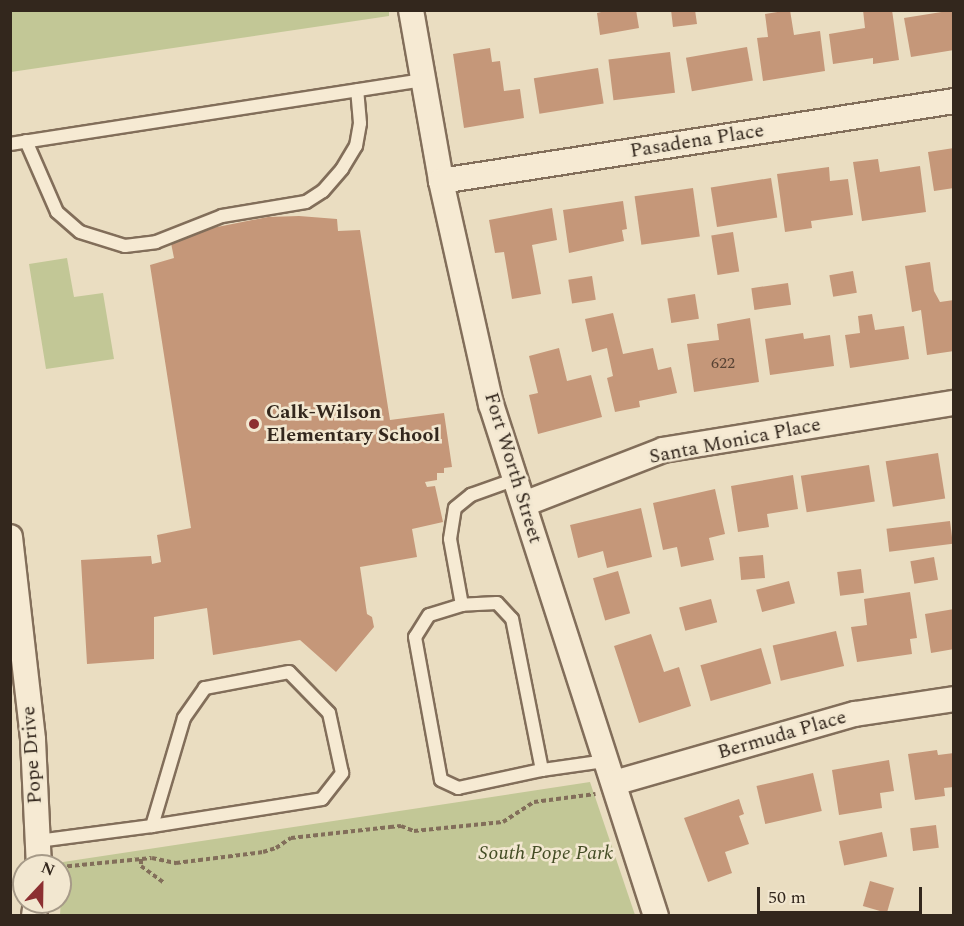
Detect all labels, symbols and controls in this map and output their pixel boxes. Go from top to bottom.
street label: Pasadena Place [628,119,766,163]
house number: 622 [711,353,735,373]
street label: Fort Worth Street [479,390,547,546]
place label: Calk-Wilson Elementary School [266,400,440,447]
street label: Santa Monica Place [647,413,823,469]
marker: Calk-Wilson Elementary School [247,417,261,431]
street label: Pope Drive [17,705,47,805]
street label: Bermuda Place [715,705,849,765]
park label: South Pope Park [479,841,613,865]
north arrow [12,854,72,914]
text: N [37,856,59,883]
scale bar [760,875,925,913]
text: 50 m [768,884,806,911]

